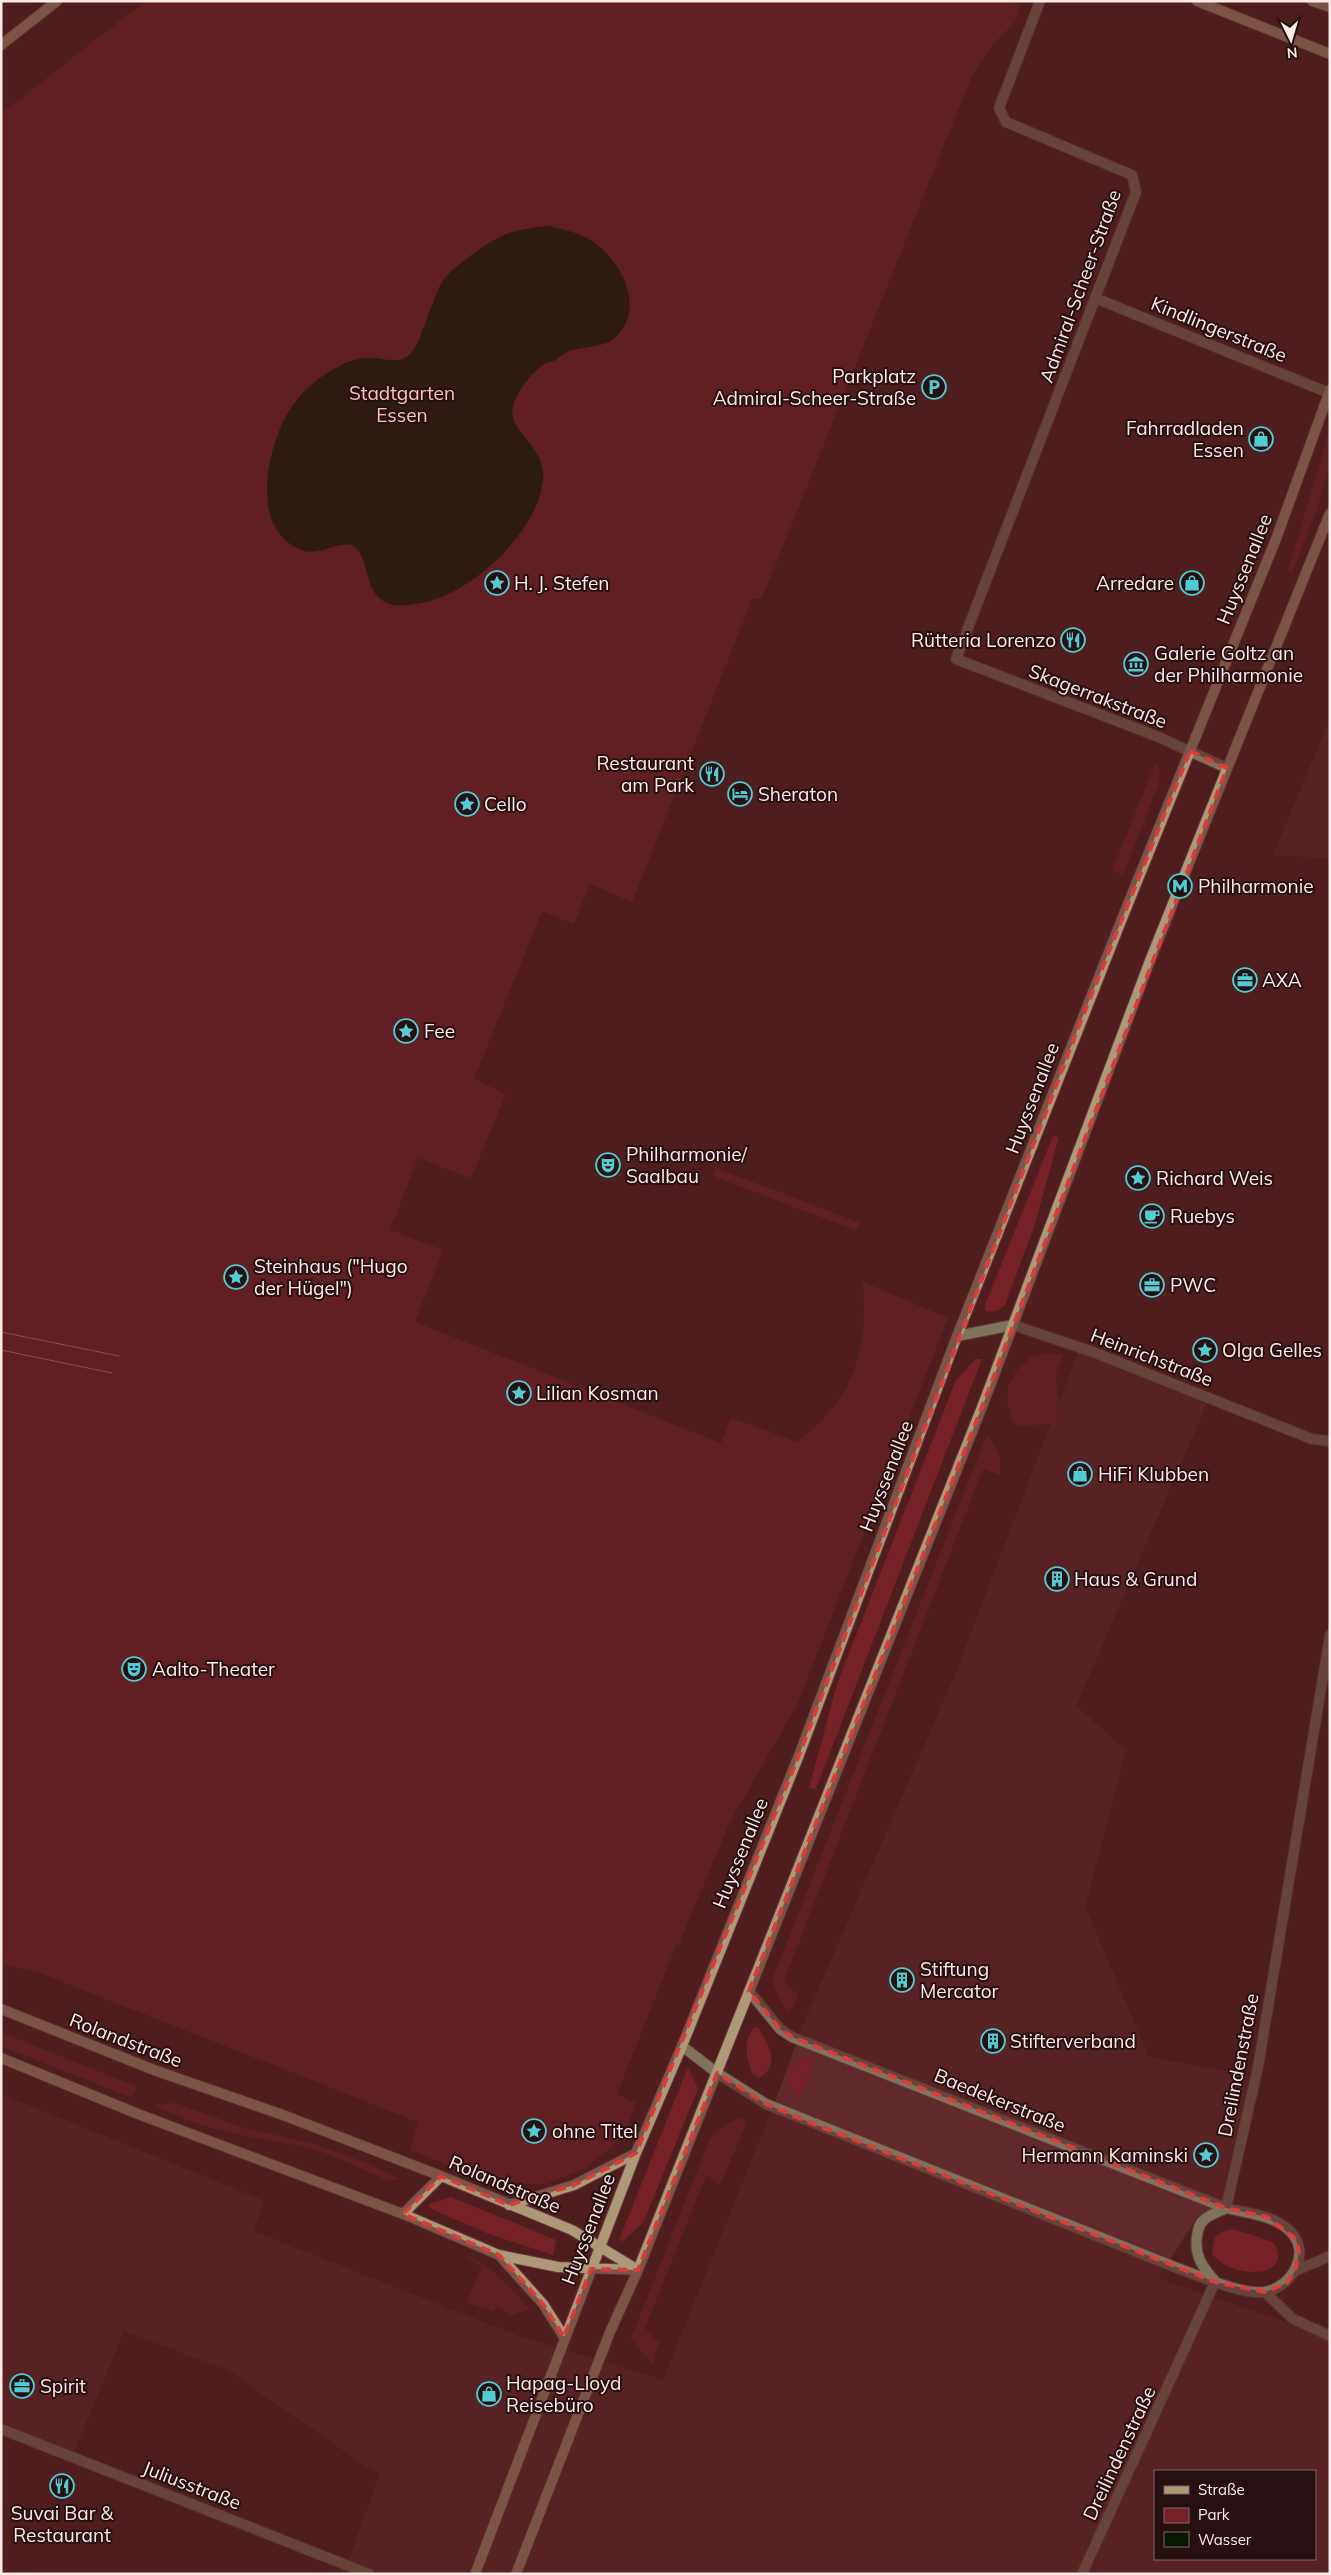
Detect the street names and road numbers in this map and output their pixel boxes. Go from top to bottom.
street label: Admiral-Scheer-Straße [1034,186,1126,386]
street label: Kindlingerstraße [1148,291,1290,367]
street label: Huyssenallee [1211,510,1277,628]
street label: Skagerrakstraße [1026,659,1170,733]
street label: Huyssenallee [1000,1039,1064,1157]
street label: Heinrichstraße [1087,1323,1217,1391]
street label: Huyssenallee [854,1417,918,1535]
street label: Huyssenallee [707,1794,773,1912]
street label: Dreilindenstraße [1212,1991,1264,2139]
street label: Rolandstraße [66,2008,186,2072]
street label: Baedekerstraße [931,2063,1069,2137]
street label: Rolandstraße [446,2150,564,2218]
street label: Huyssenallee [556,2170,620,2288]
street label: Dreilindenstraße [1077,2382,1161,2524]
street label: Juliusstraße [140,2455,244,2515]

